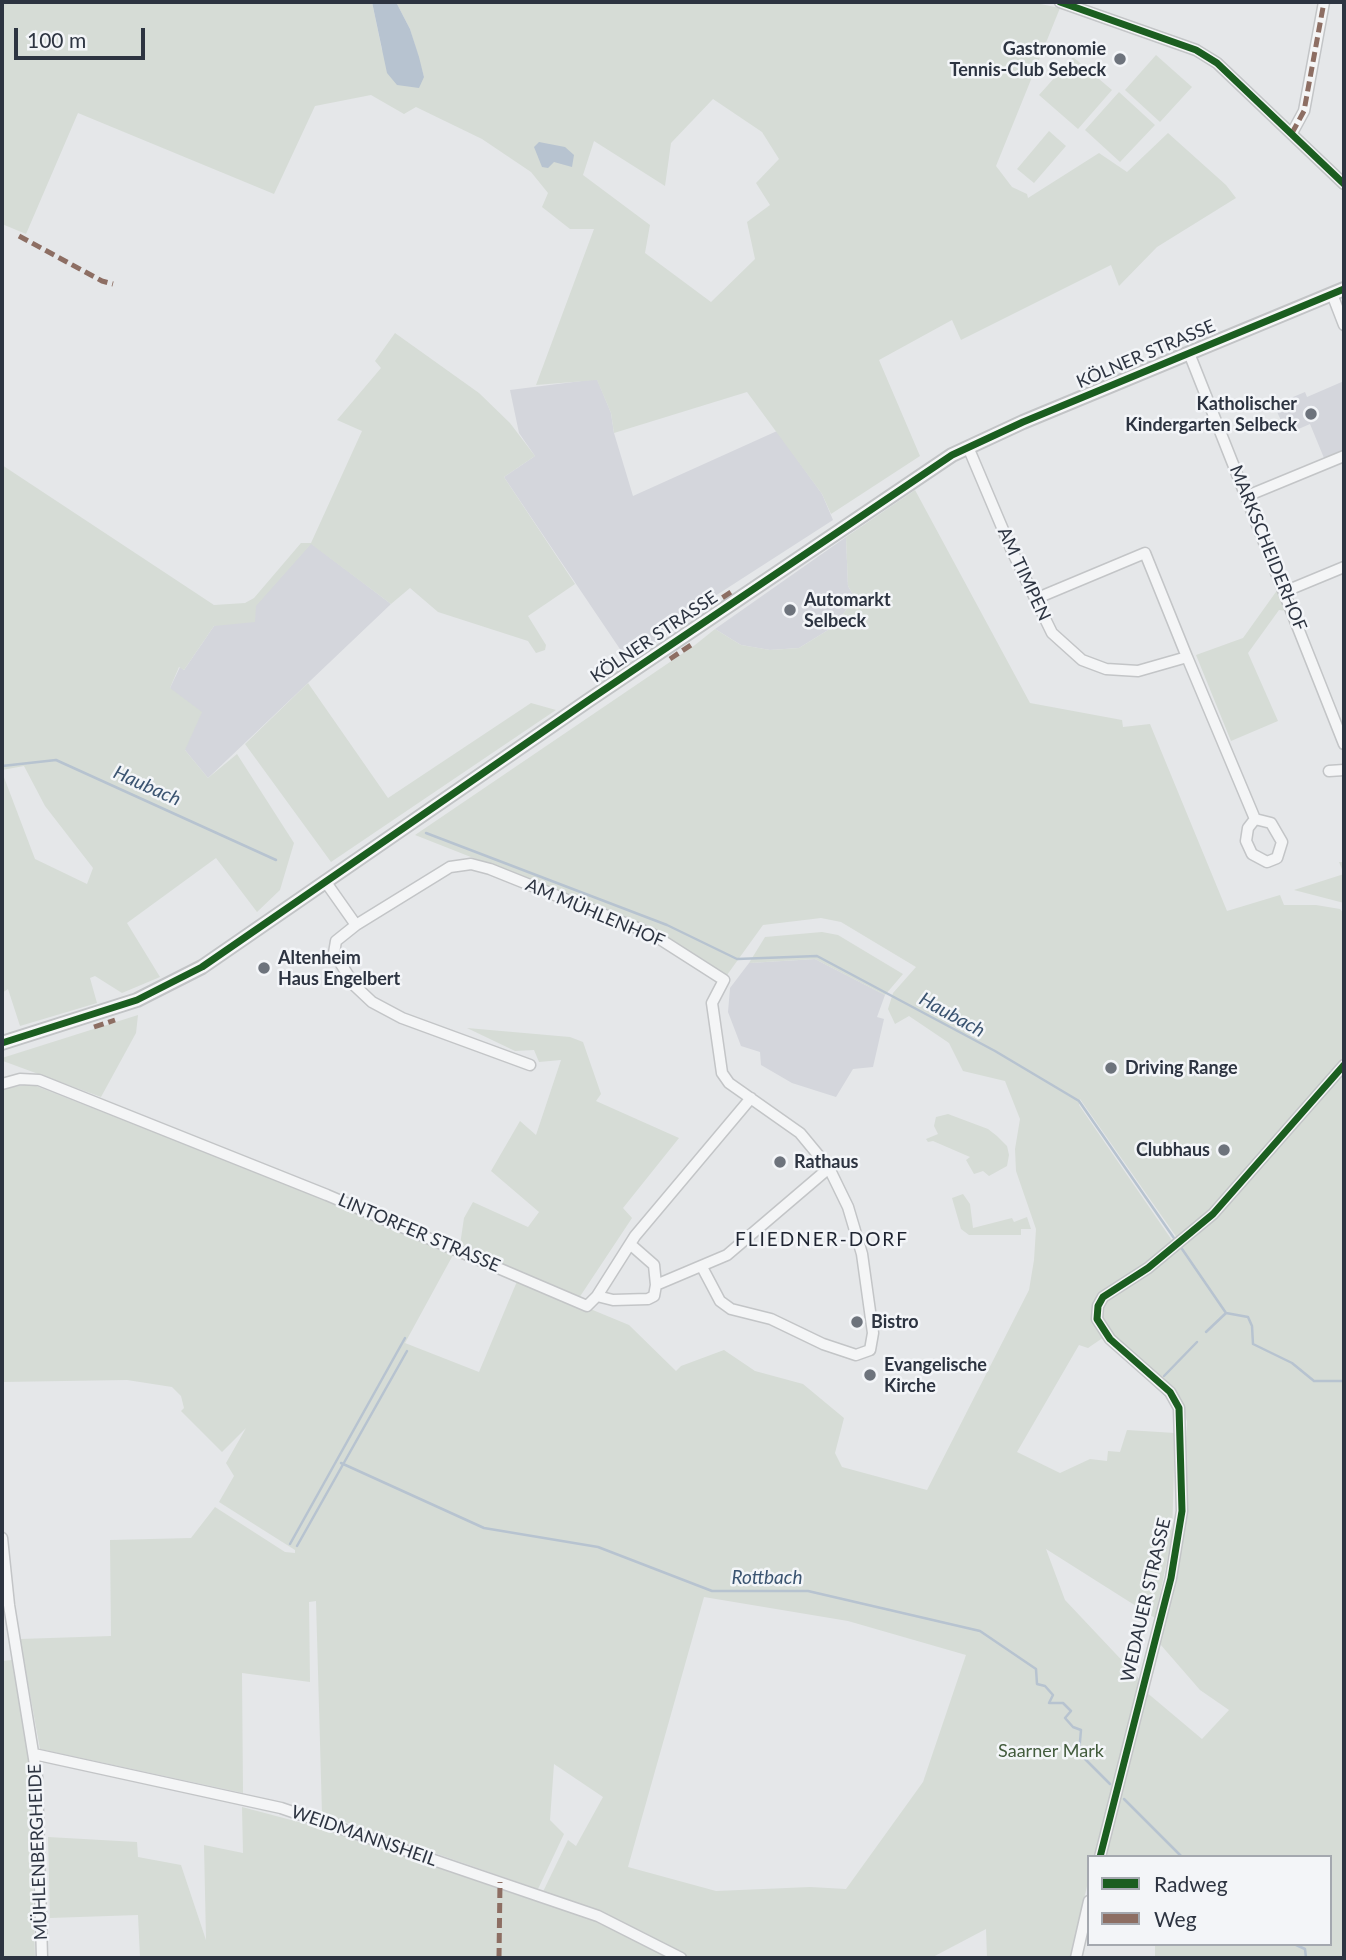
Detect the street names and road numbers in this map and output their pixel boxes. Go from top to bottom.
street label: KÖLNER STRASSE [1073,315,1219,393]
street label: MARKSCHEIDERHOF [1225,462,1311,634]
street label: AM TIMPEN [993,524,1055,624]
street label: KÖLNER STRASSE [586,586,722,688]
street label: AM MÜHLENHOF [522,874,668,952]
street label: LINTORFER STRASSE [335,1189,503,1277]
street label: WEDAUER STRASSE [1117,1516,1175,1684]
street label: MÜHLENBERGHEIDE [24,1763,52,1941]
street label: WEIDMANNSHEIL [288,1801,440,1871]

